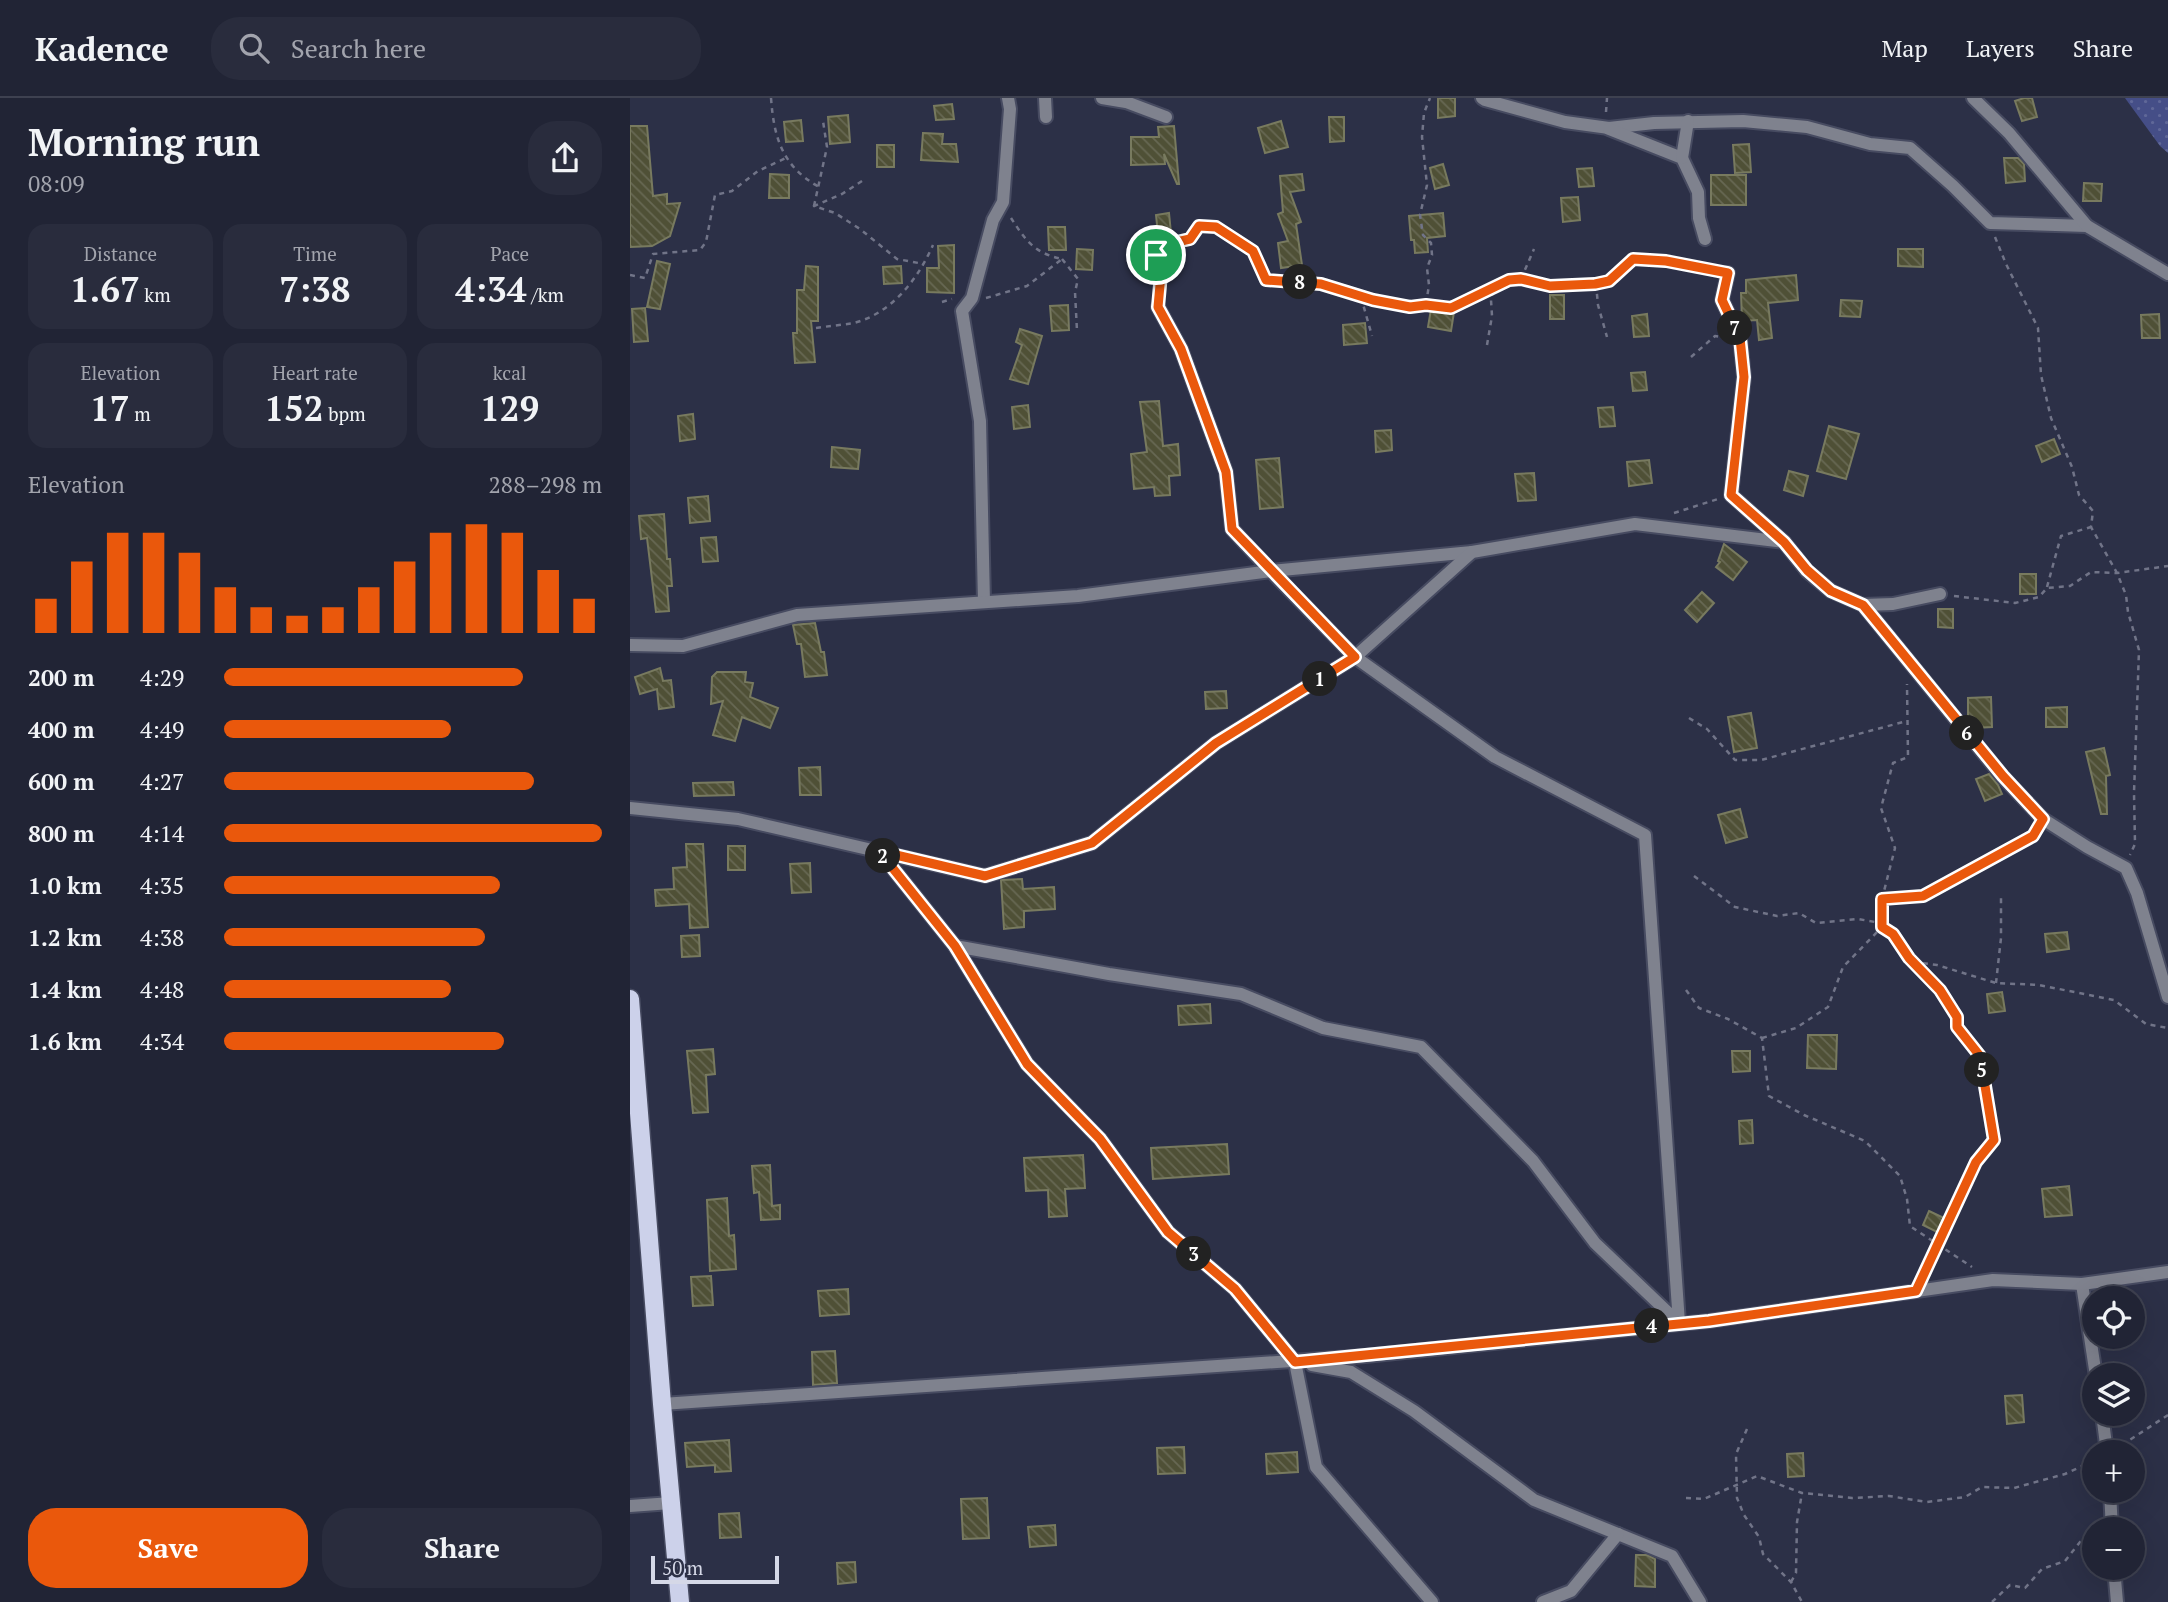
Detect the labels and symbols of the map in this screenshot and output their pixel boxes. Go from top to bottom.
pin [1126,225,1186,285]
pin: 8 [1282,264,1318,300]
pin: 7 [1718,310,1752,345]
pin: 1 [1302,662,1338,696]
pin: 6 [1950,716,1984,750]
pin: 2 [866,838,900,874]
pin: 5 [1964,1052,2000,1088]
pin: 3 [1176,1236,1212,1272]
pin: 4 [1634,1308,1670,1344]
scale bar [651,1553,779,1585]

